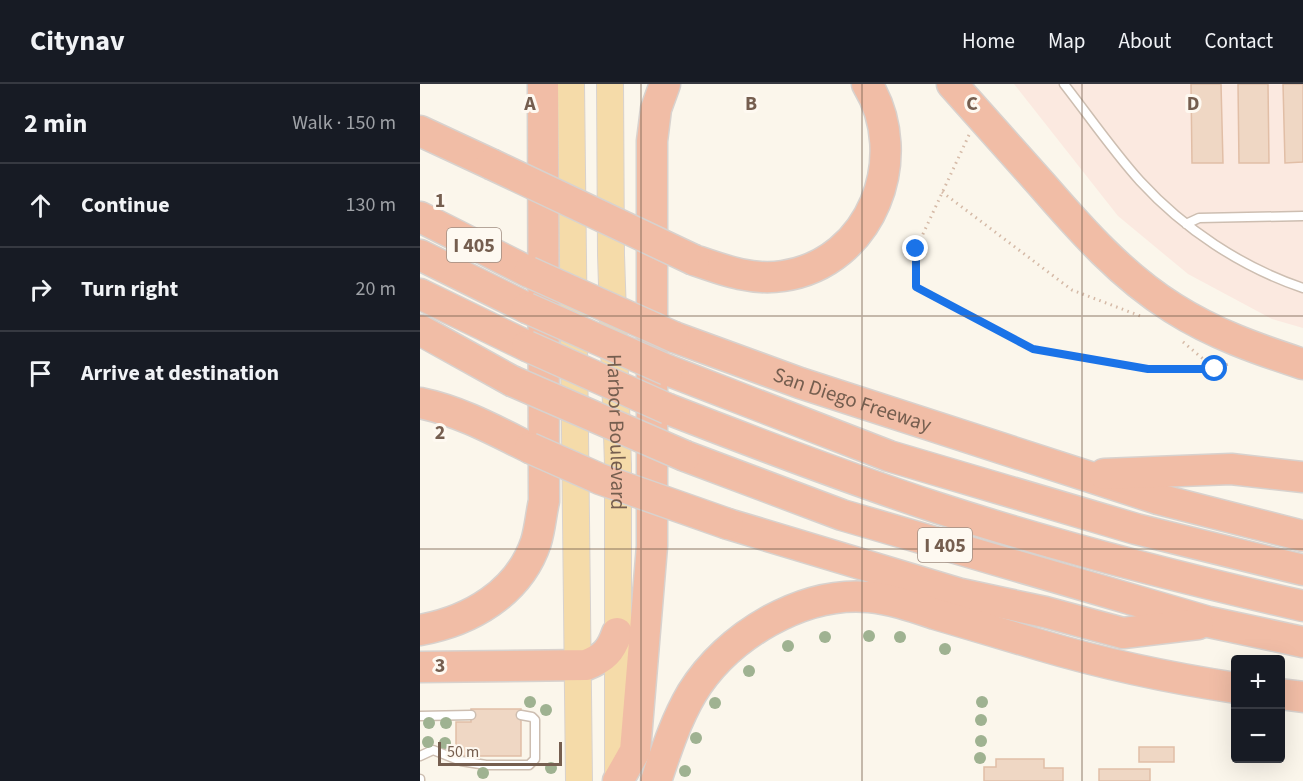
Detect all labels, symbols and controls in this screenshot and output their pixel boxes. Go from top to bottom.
text: Citynav [30,21,125,61]
text: Home [962,26,1015,56]
text: Map [1048,26,1086,56]
text: About [1119,26,1171,56]
text: Contact [1204,26,1273,56]
text: A [523,90,536,118]
text: B [745,90,757,118]
text: C [966,90,978,118]
text: D [1187,90,1199,118]
text: 2 min [24,105,87,142]
text: Walk · 150 m [292,109,396,137]
text: 1 [435,187,445,215]
icon: ahead [24,189,57,222]
text: Continue [81,189,170,221]
text: 130 m [346,191,396,219]
road number: I 405 [447,228,501,262]
route end [902,235,928,261]
icon: right [24,273,57,306]
text: Turn right [81,273,178,305]
text: 20 m [356,275,396,303]
street label: Harbor Boulevard [599,353,633,510]
route start [1201,355,1227,381]
icon: arrive [24,357,57,390]
text: Arrive at destination [81,357,279,389]
street label: San Diego Freeway [769,359,935,440]
text: 2 [435,419,445,447]
road number: I 405 [918,528,972,562]
text: 3 [435,652,445,680]
map controls [1231,655,1285,763]
button: + [1231,655,1285,709]
button: − [1231,709,1285,763]
scale bar [438,739,562,766]
text: 50 m [447,741,479,763]

